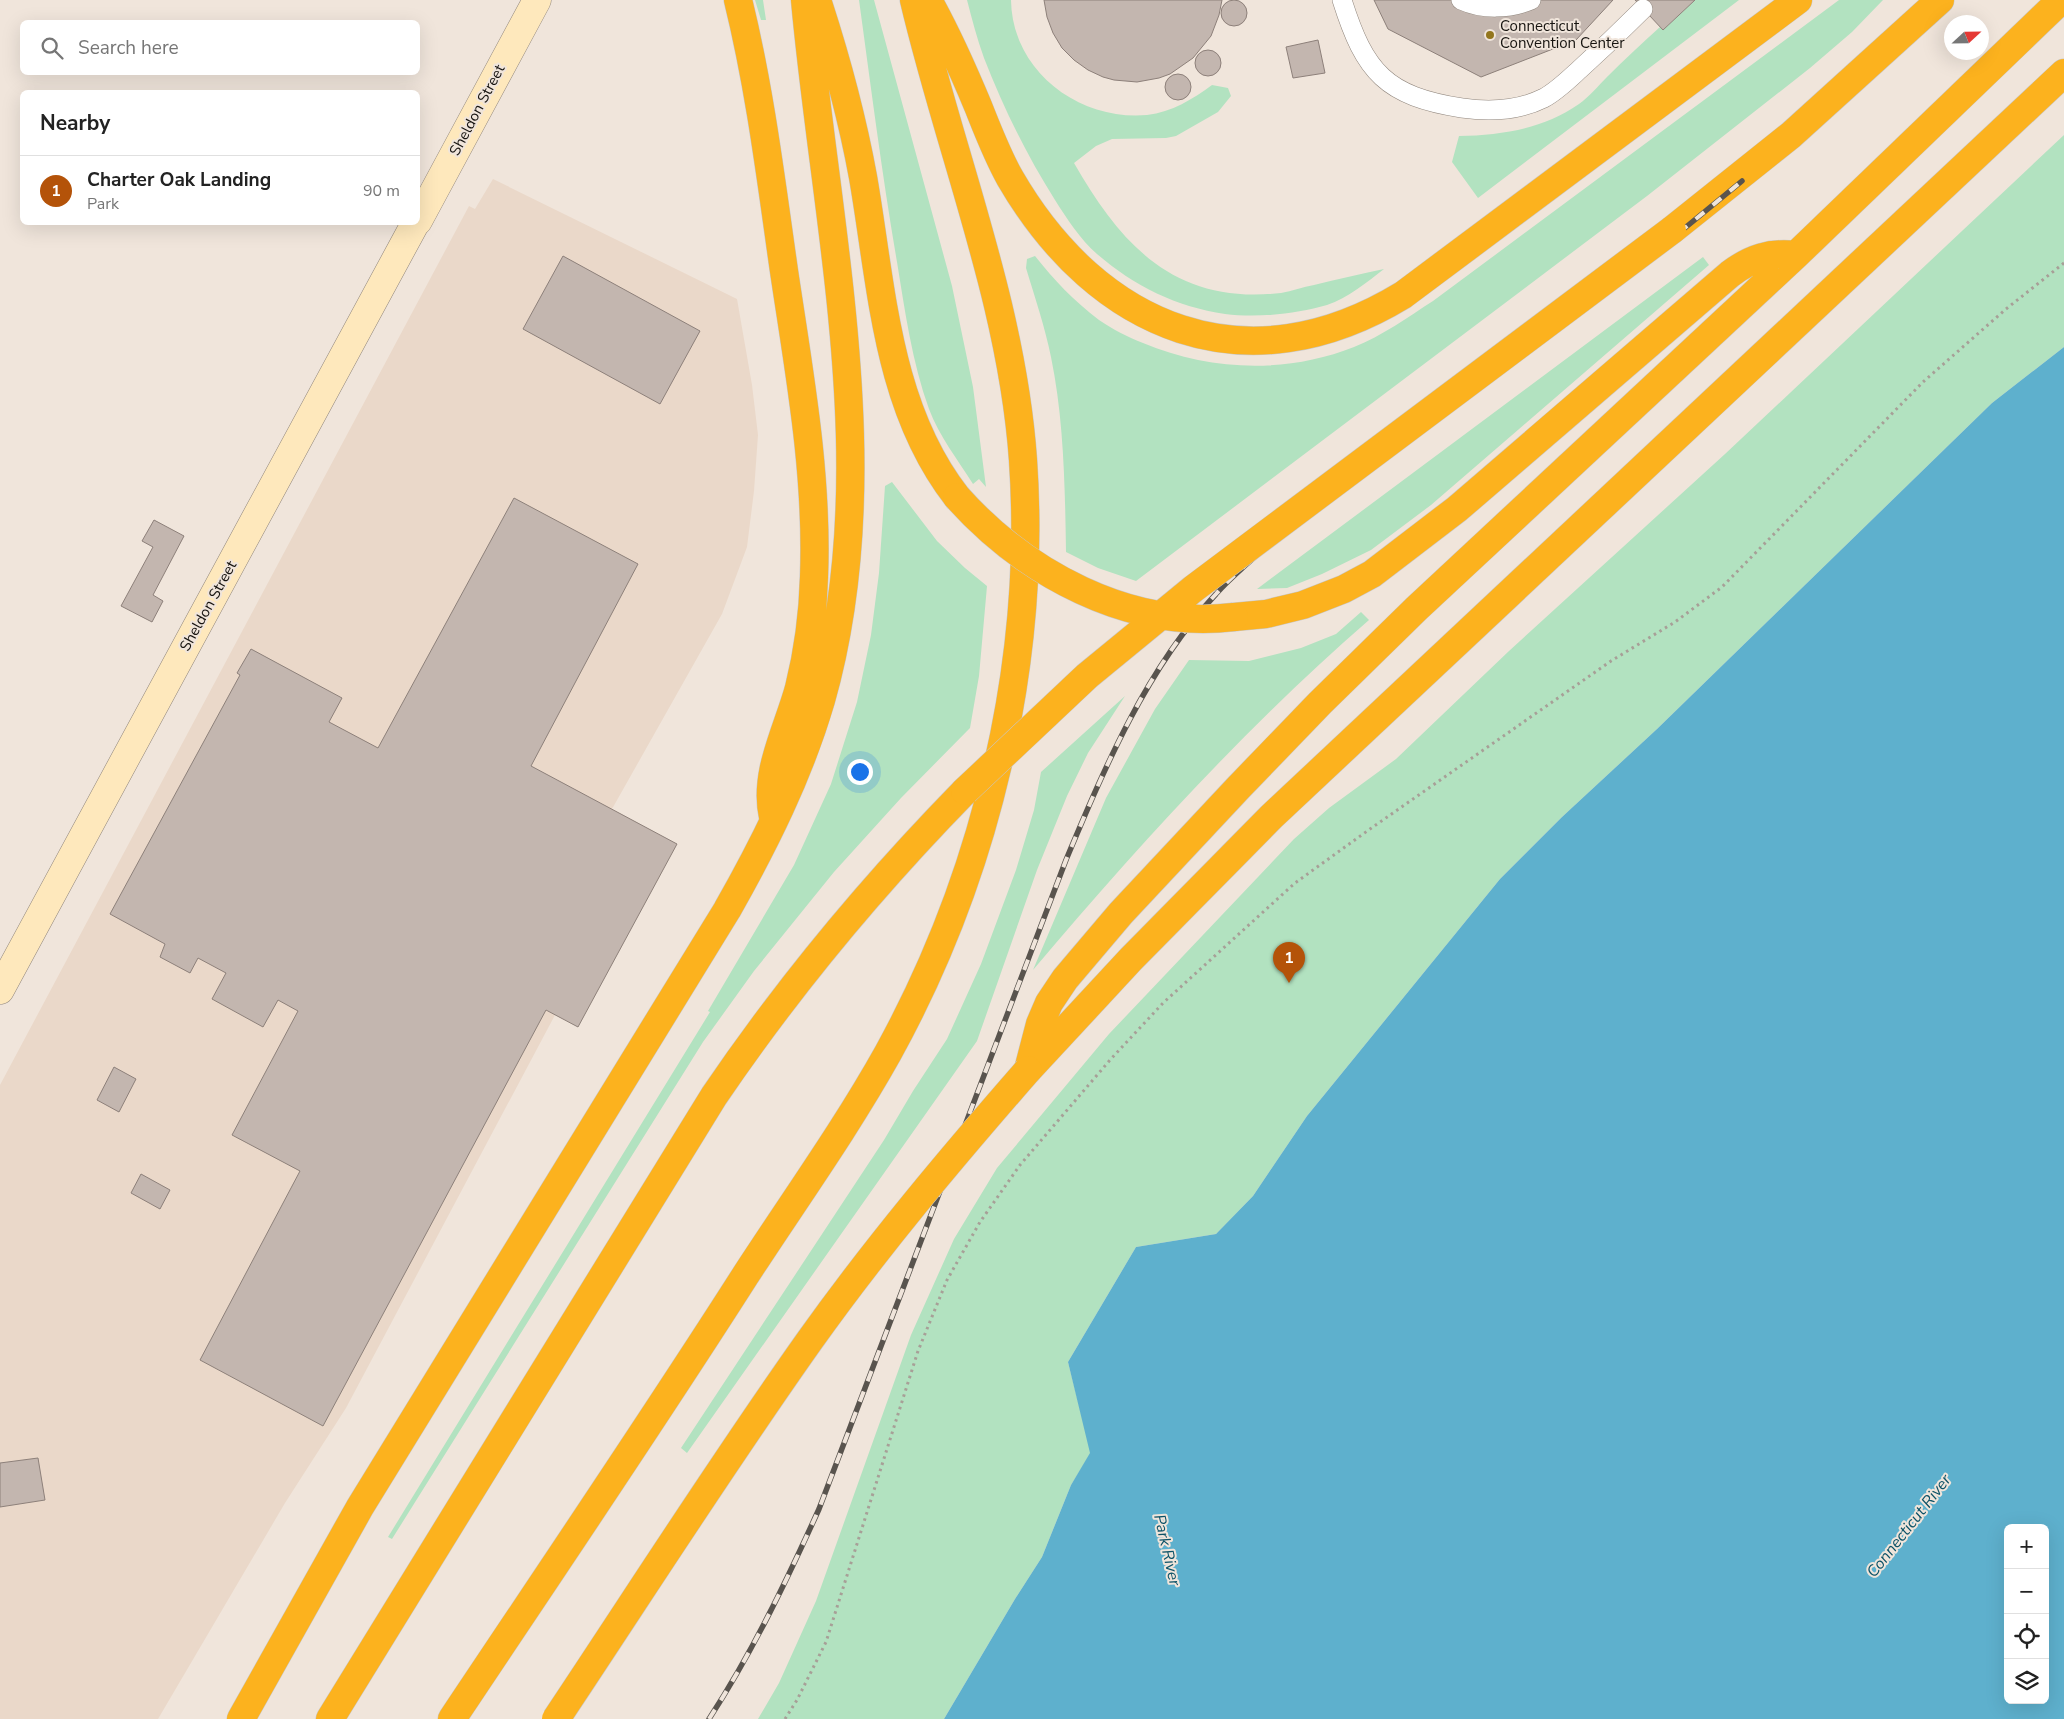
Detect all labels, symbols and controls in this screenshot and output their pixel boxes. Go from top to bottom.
north arrow [1944,15,1989,60]
place label: Connecticut Convention Center [1500,16,1625,53]
search box [20,20,420,75]
marker: Connecticut Convention Center [1484,29,1496,41]
icon: search [38,34,66,62]
text: Search here [78,35,179,61]
street label: Sheldon Street [445,60,510,159]
text: Nearby [40,109,110,137]
text: Charter Oak Landing [87,167,271,193]
text: 1 [51,180,61,202]
text: 90 m [363,180,400,202]
text: Park [87,193,119,215]
street label: Sheldon Street [175,557,241,655]
your location [847,759,873,785]
pin: 1 [1273,942,1305,983]
water label: Connecticut River [1862,1469,1957,1582]
water label: Park River [1148,1512,1186,1589]
map controls [2004,1524,2049,1704]
button: + [2004,1524,2049,1569]
button: − [2004,1569,2049,1614]
button: locate [2004,1614,2049,1659]
button: layers [2004,1659,2049,1704]

